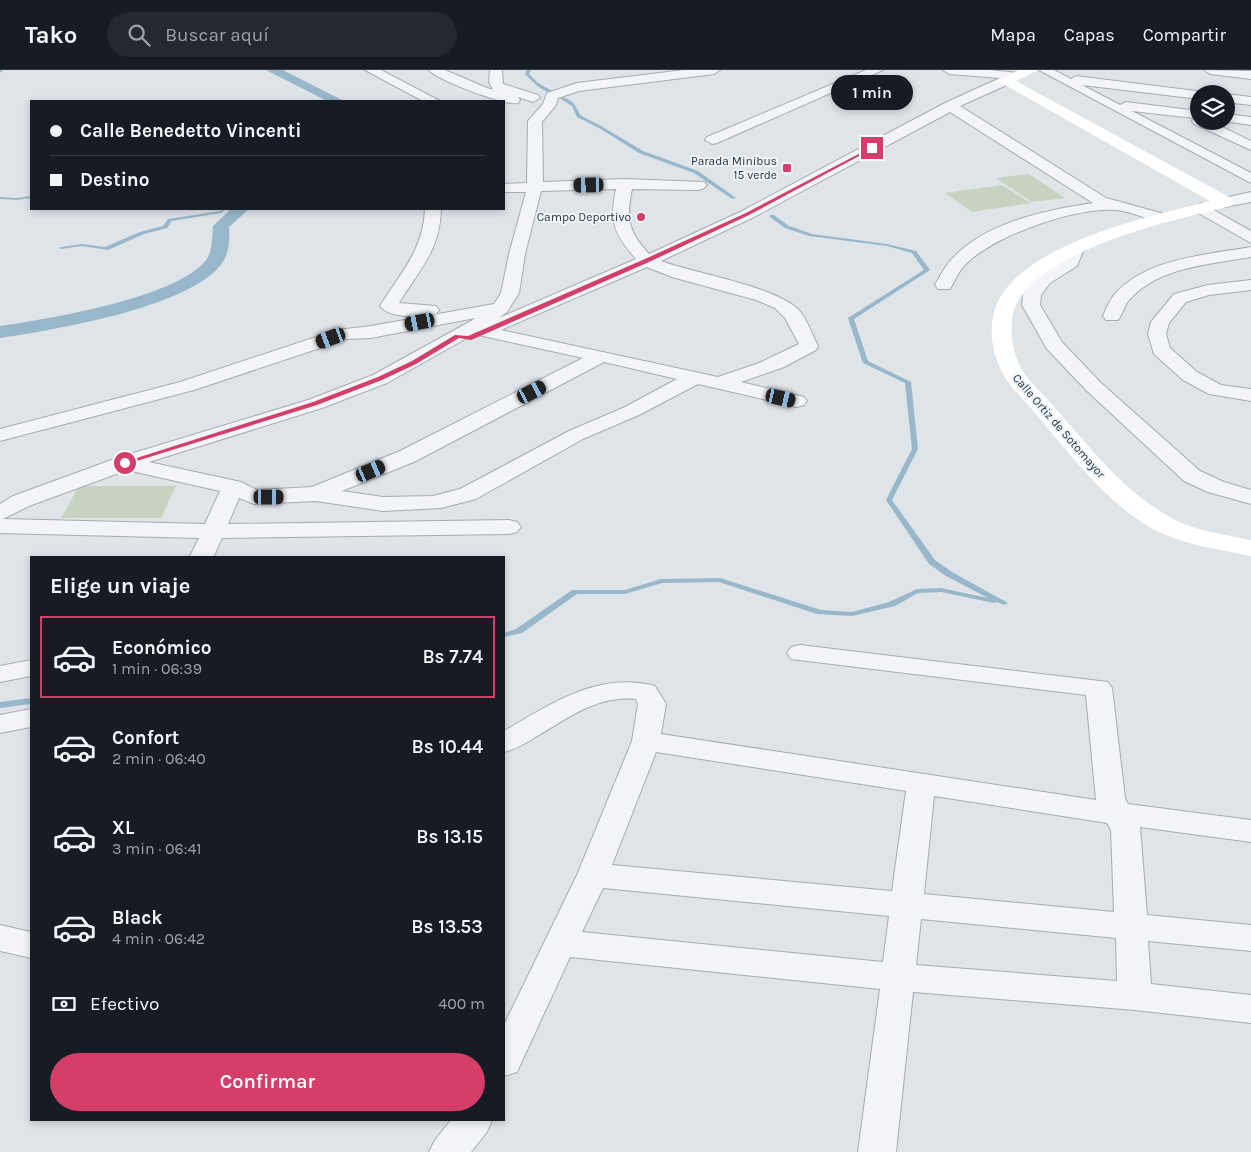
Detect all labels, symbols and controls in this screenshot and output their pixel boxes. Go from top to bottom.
search box [107,12,457,57]
text: Tako [25,21,77,49]
icon: search [125,21,153,49]
text: Buscar aquí [165,24,269,46]
text: Mapa [990,24,1036,46]
text: Capas [1064,24,1115,46]
text: Compartir [1143,24,1226,46]
callout: 1 min [831,75,913,110]
text: 1 min [852,83,892,102]
map controls [1190,85,1235,130]
button: layers [1190,85,1235,130]
text: Calle Benedetto Vincenti [80,120,301,142]
route end [861,137,883,159]
place label: Parada Minibus 15 verde [691,154,777,182]
marker: Parada Minibus 15 verde [781,162,793,174]
text: Destino [80,169,149,191]
car [573,177,604,193]
place label: Campo Deportivo [537,210,631,224]
marker: Campo Deportivo [635,211,647,223]
car [403,312,436,332]
car [314,326,347,350]
street label: Calle Ortiz de Sotomayor [1010,371,1109,482]
car [515,379,548,405]
car [764,387,797,409]
route start [114,452,136,474]
car [354,458,387,484]
car [254,490,284,505]
text: Elige un viaje [50,573,190,599]
icon: car [52,635,97,680]
text: Económico [112,637,212,659]
text: Bs 7.74 [422,646,483,668]
text: 1 min · 06:39 [112,659,202,678]
icon: car [52,725,97,770]
text: Confort [112,727,179,749]
text: Bs 10.44 [411,736,483,758]
text: 2 min · 06:40 [112,749,206,768]
icon: car [52,815,97,860]
text: XL [112,817,134,839]
text: Bs 13.15 [416,826,483,848]
text: 3 min · 06:41 [112,839,202,858]
icon: car [52,905,97,950]
text: Black [112,907,163,929]
text: Bs 13.53 [411,916,483,938]
text: 4 min · 06:42 [112,929,205,948]
icon: cash [50,990,78,1018]
text: Efectivo [90,993,159,1015]
text: 400 m [438,994,485,1013]
button: Confirmar [50,1053,485,1111]

